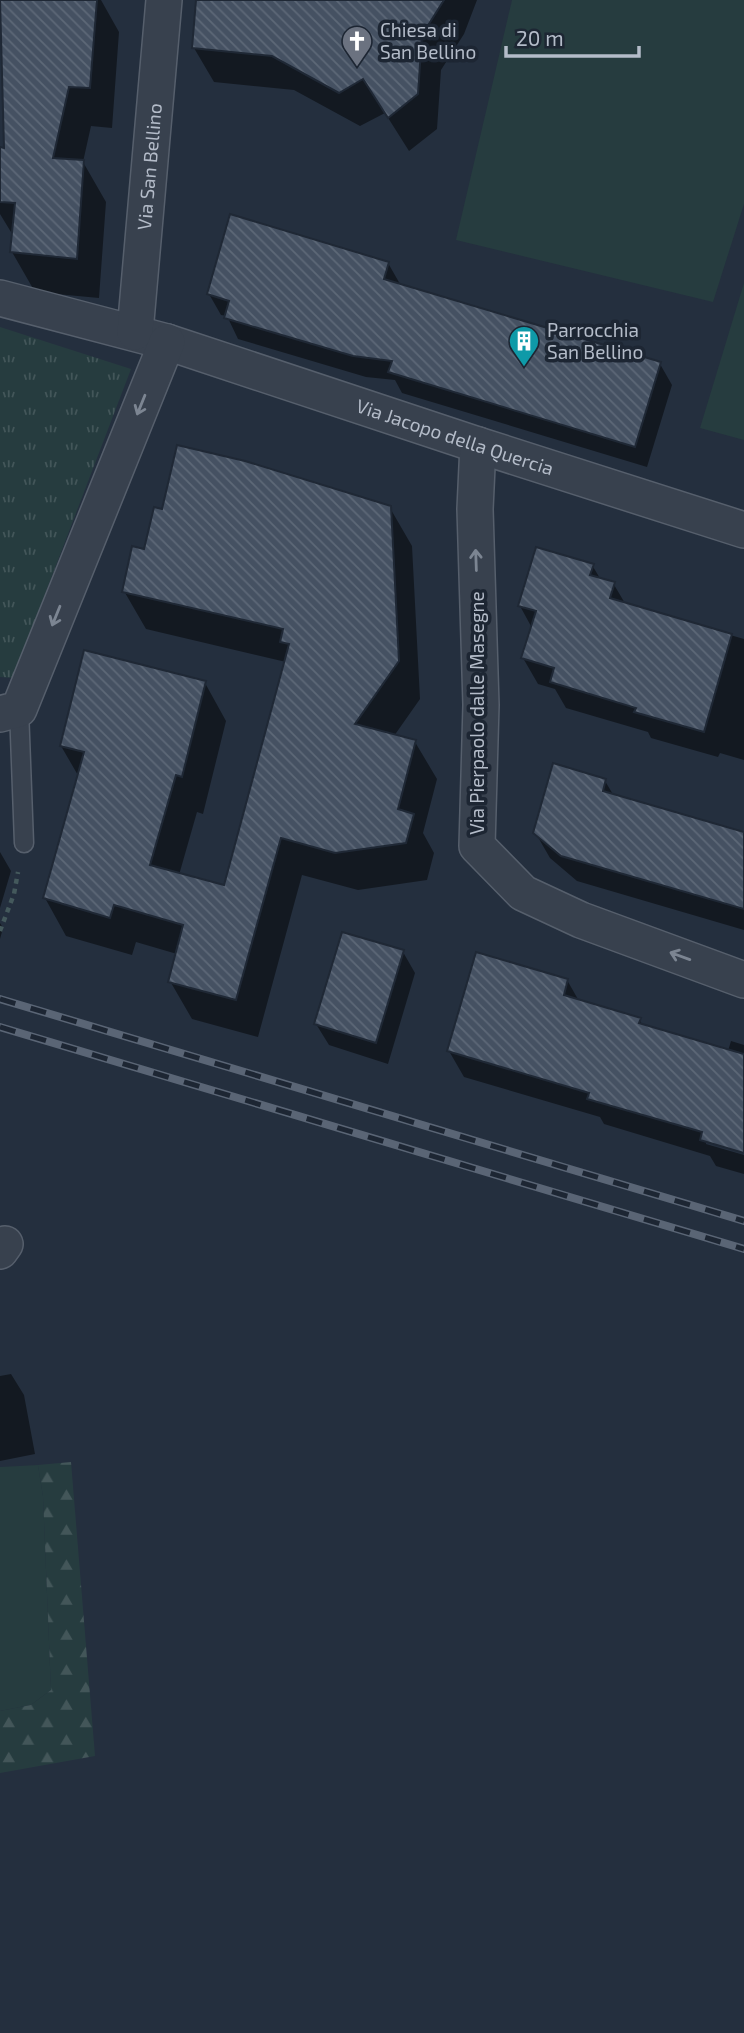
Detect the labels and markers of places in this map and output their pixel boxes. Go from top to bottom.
place label: Chiesa di San Bellino [380,18,476,63]
church icon: Chiesa di San Bellino [340,24,374,68]
place label: Parrocchia San Bellino [547,318,643,363]
building icon: Parrocchia San Bellino [507,324,541,368]

